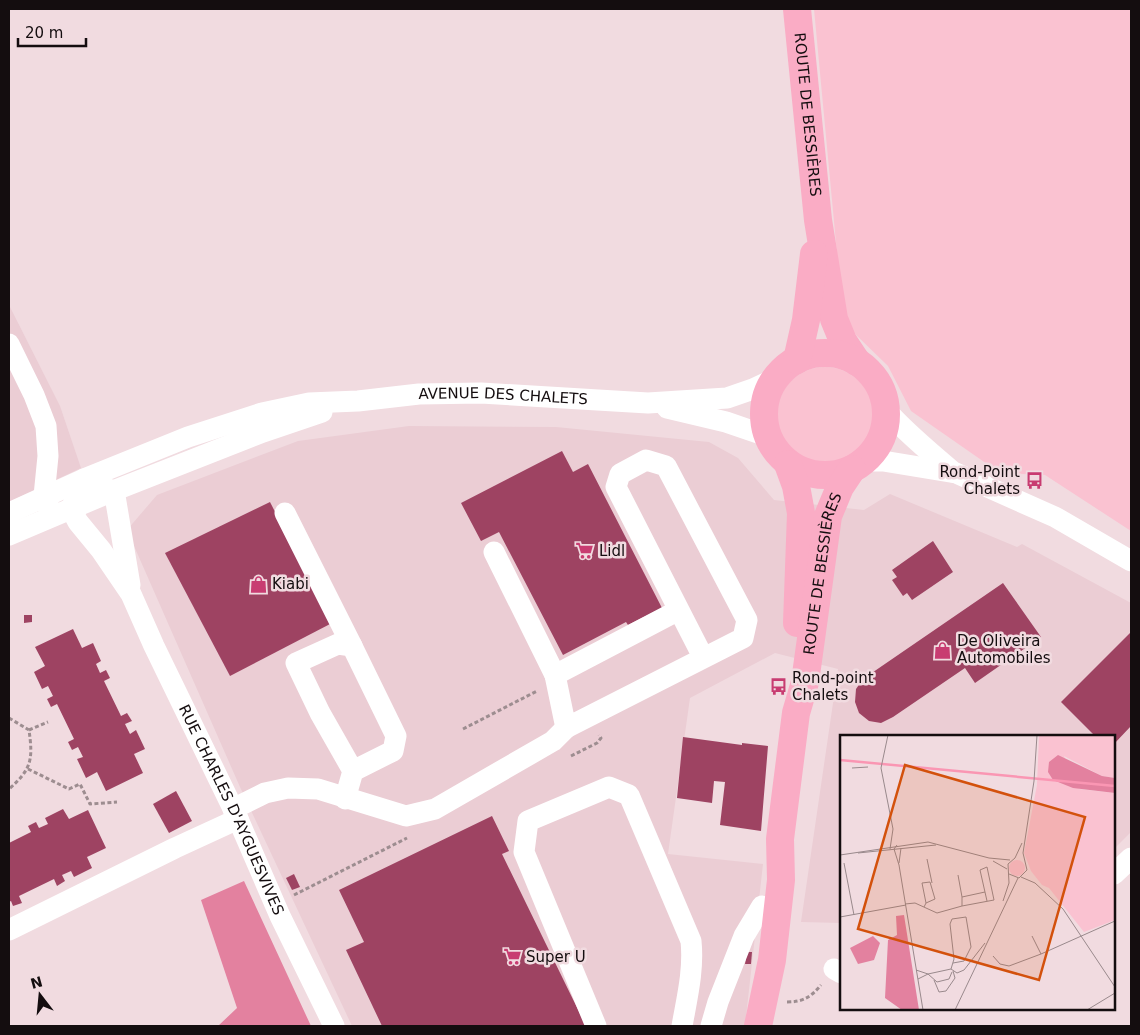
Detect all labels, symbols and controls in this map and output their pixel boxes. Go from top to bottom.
scale bar [18,15,85,47]
text: 20 m [25,24,63,42]
street label: ROUTE DE BESSIÈRES [790,32,825,197]
street label: AVENUE DES CHALETS [418,384,588,408]
place label: Rond-Point Chalets [939,463,1020,498]
bus stop icon: Rond-Point Chalets [1024,471,1044,491]
street label: ROUTE DE BESSIÈRES [800,490,846,656]
supermarket icon: Lidl [575,541,595,561]
place label: Lidl [599,542,625,560]
shop icon: Kiabi [248,574,268,594]
place label: Kiabi [272,575,309,593]
place label: De Oliveira Automobiles [957,632,1051,667]
shop icon: De Oliveira Automobiles [933,640,953,660]
place label: Rond-point Chalets [792,669,874,704]
bus stop icon: Rond-point Chalets [768,677,788,697]
street label: RUE CHARLES D'AYGUESVIVES [175,702,288,918]
inset map [840,735,1115,1010]
supermarket icon: Super U [502,947,522,967]
place label: Super U [526,948,586,966]
north arrow [15,970,65,1020]
text: N [29,973,44,992]

